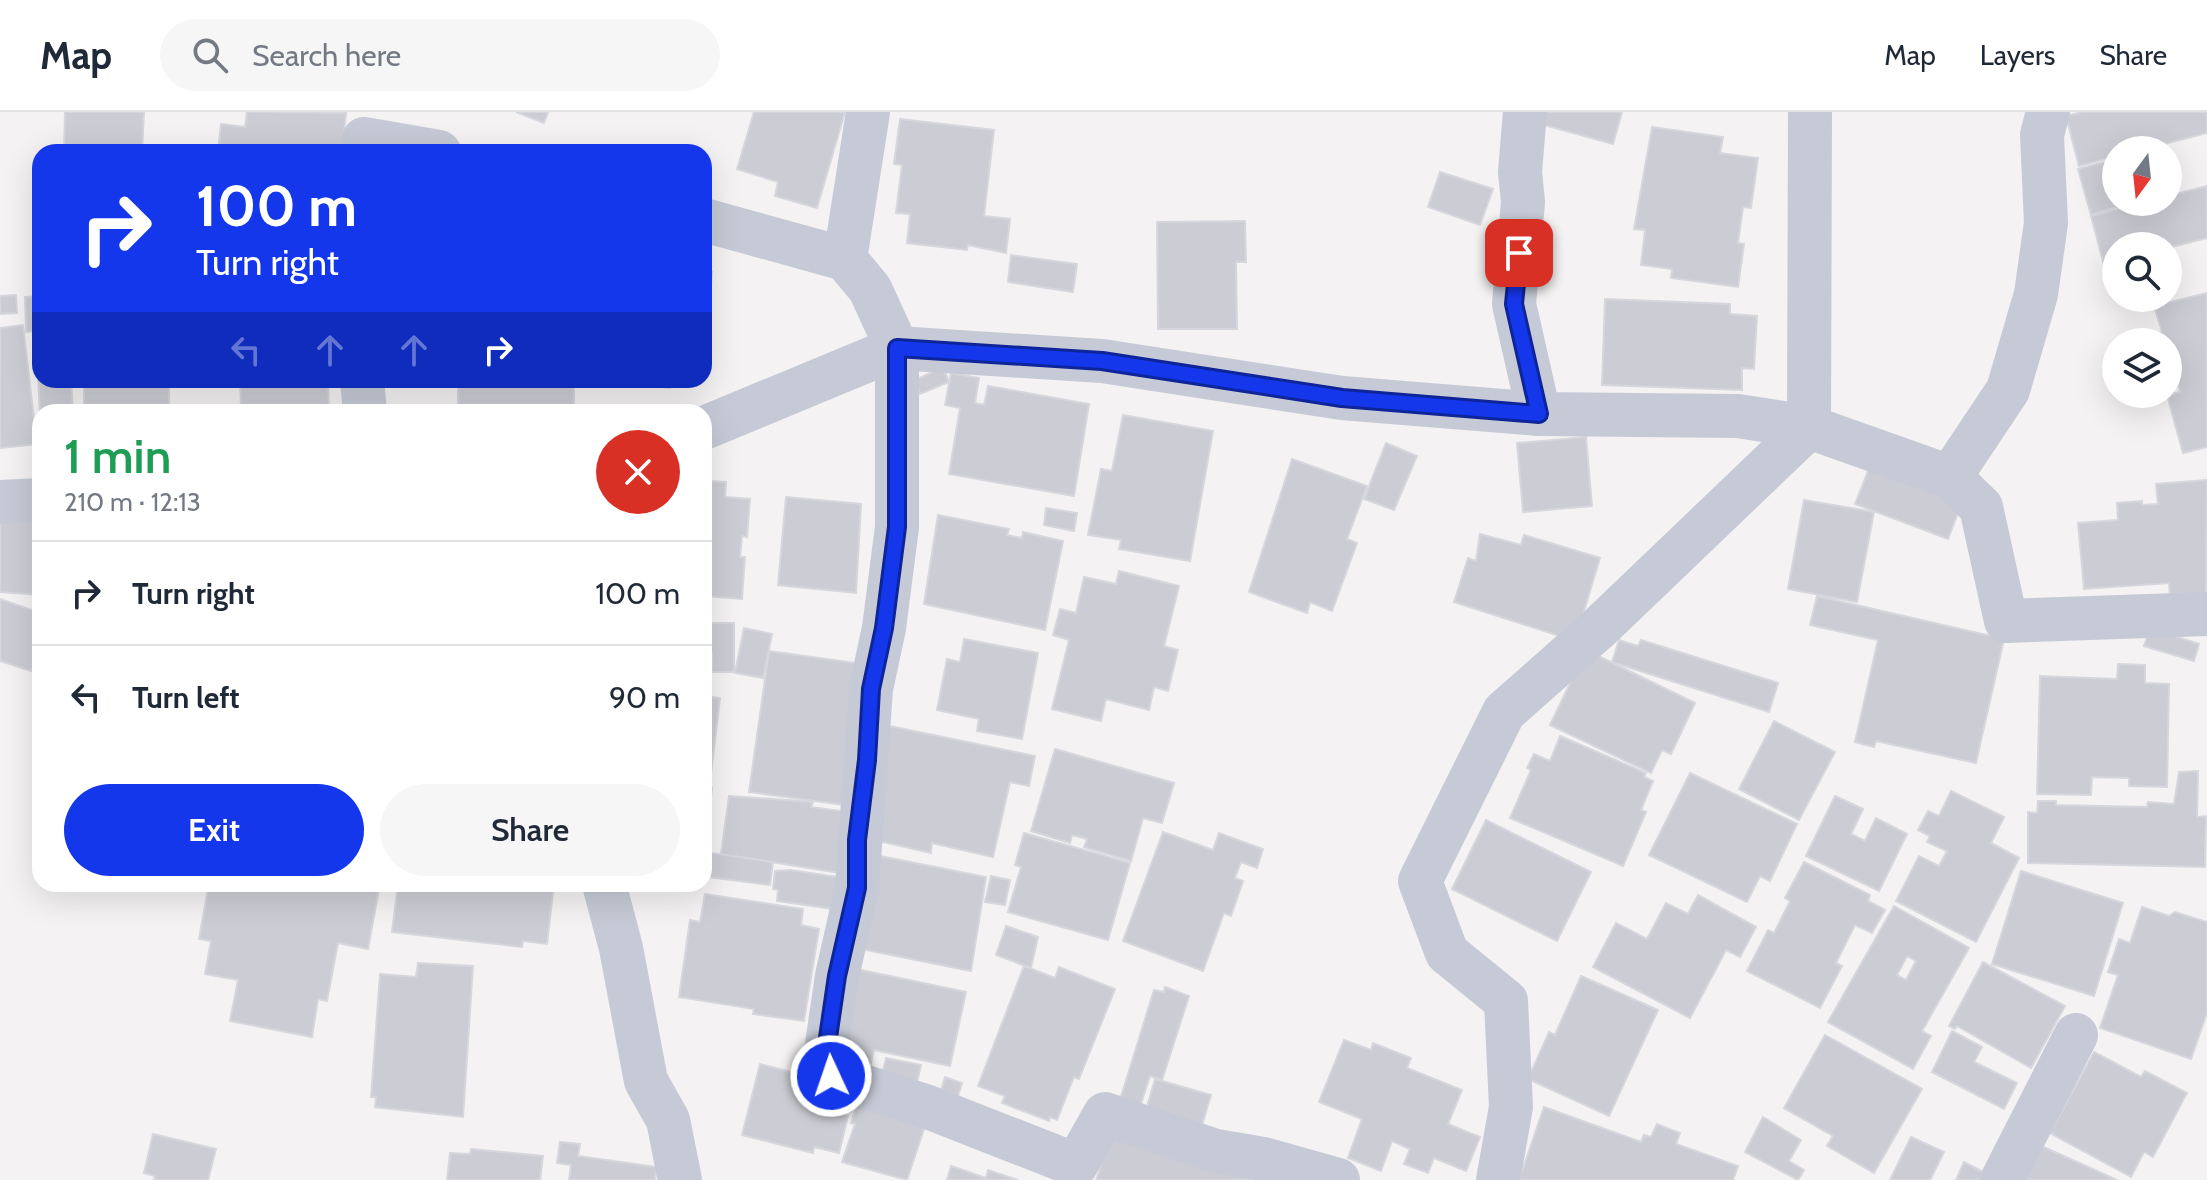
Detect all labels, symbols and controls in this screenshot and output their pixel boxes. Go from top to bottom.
search box [160,19,720,91]
text: Map [40,32,112,79]
icon: search [188,33,232,77]
text: Search here [252,37,401,74]
text: Map [1884,38,1936,72]
text: Layers [1980,38,2055,72]
text: Share [2099,38,2167,72]
north arrow [2102,136,2182,216]
map controls [2102,136,2182,408]
text: 100 m [196,172,357,240]
icon: right [64,176,168,280]
pin [1485,219,1553,287]
icon: arrive [1497,231,1541,275]
button: search [2102,232,2182,312]
text: Turn right [196,240,339,284]
icon: left [224,328,268,372]
icon: ahead [308,328,352,372]
icon: ahead [392,328,436,372]
icon: right [476,328,520,372]
button: layers [2102,328,2182,408]
text: 1 min [64,427,171,485]
button: close [596,430,680,514]
text: 210 m · 12:13 [64,486,201,518]
icon: right [64,571,108,615]
text: Turn right [132,575,255,612]
text: 100 m [595,575,680,612]
icon: left [64,675,108,719]
text: Turn left [132,679,240,716]
text: 90 m [609,679,680,716]
button: Exit [64,784,364,876]
button: Share [380,784,680,876]
position arrow [789,1034,873,1118]

